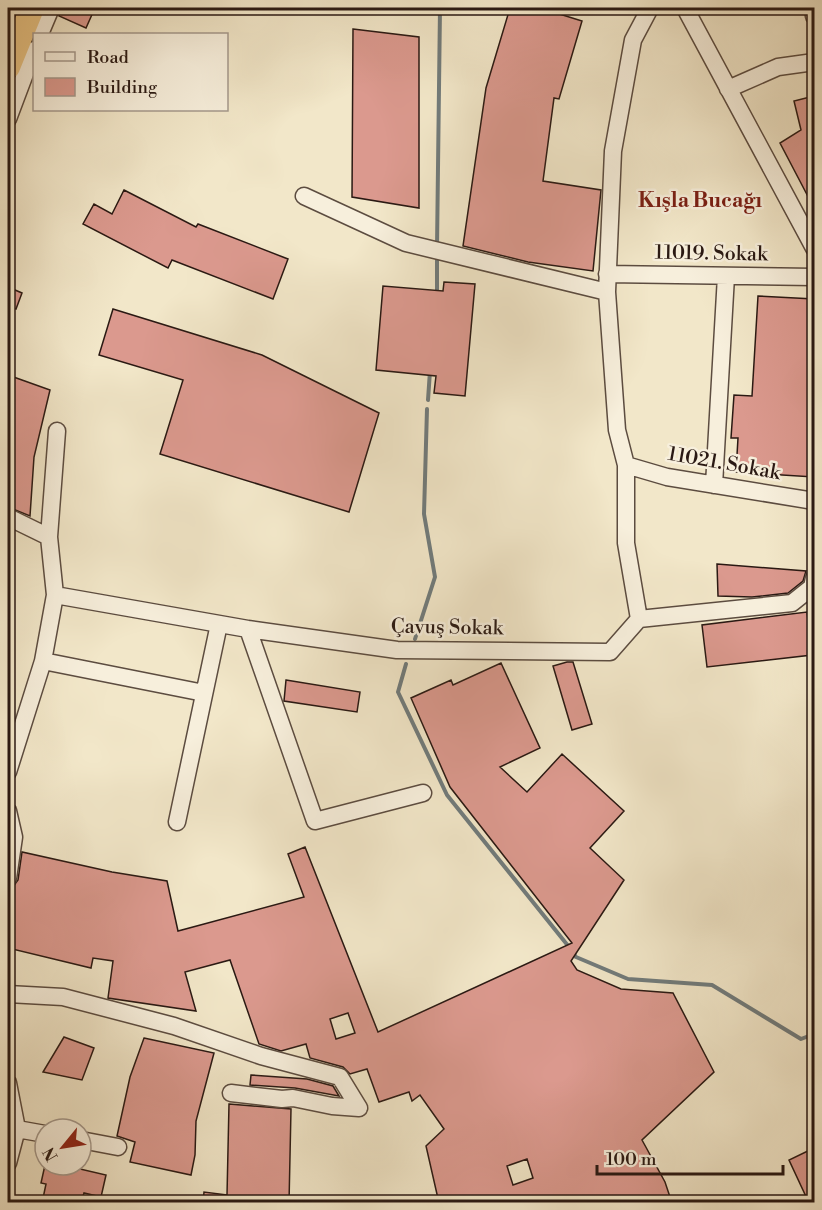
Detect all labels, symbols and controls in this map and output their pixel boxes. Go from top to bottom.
legend [33,33,228,111]
text: Road [87,46,130,69]
text: Building [86,76,158,99]
district label: Kışla Bucağı [638,188,762,214]
street label: 11019. Sokak [654,241,769,268]
street label: 11021. Sokak [666,442,784,486]
street label: Çavuş Sokak [391,615,505,642]
north arrow [33,1117,93,1177]
scale bar [597,1138,783,1176]
text: N [39,1143,63,1164]
text: 100 m [606,1148,657,1171]

